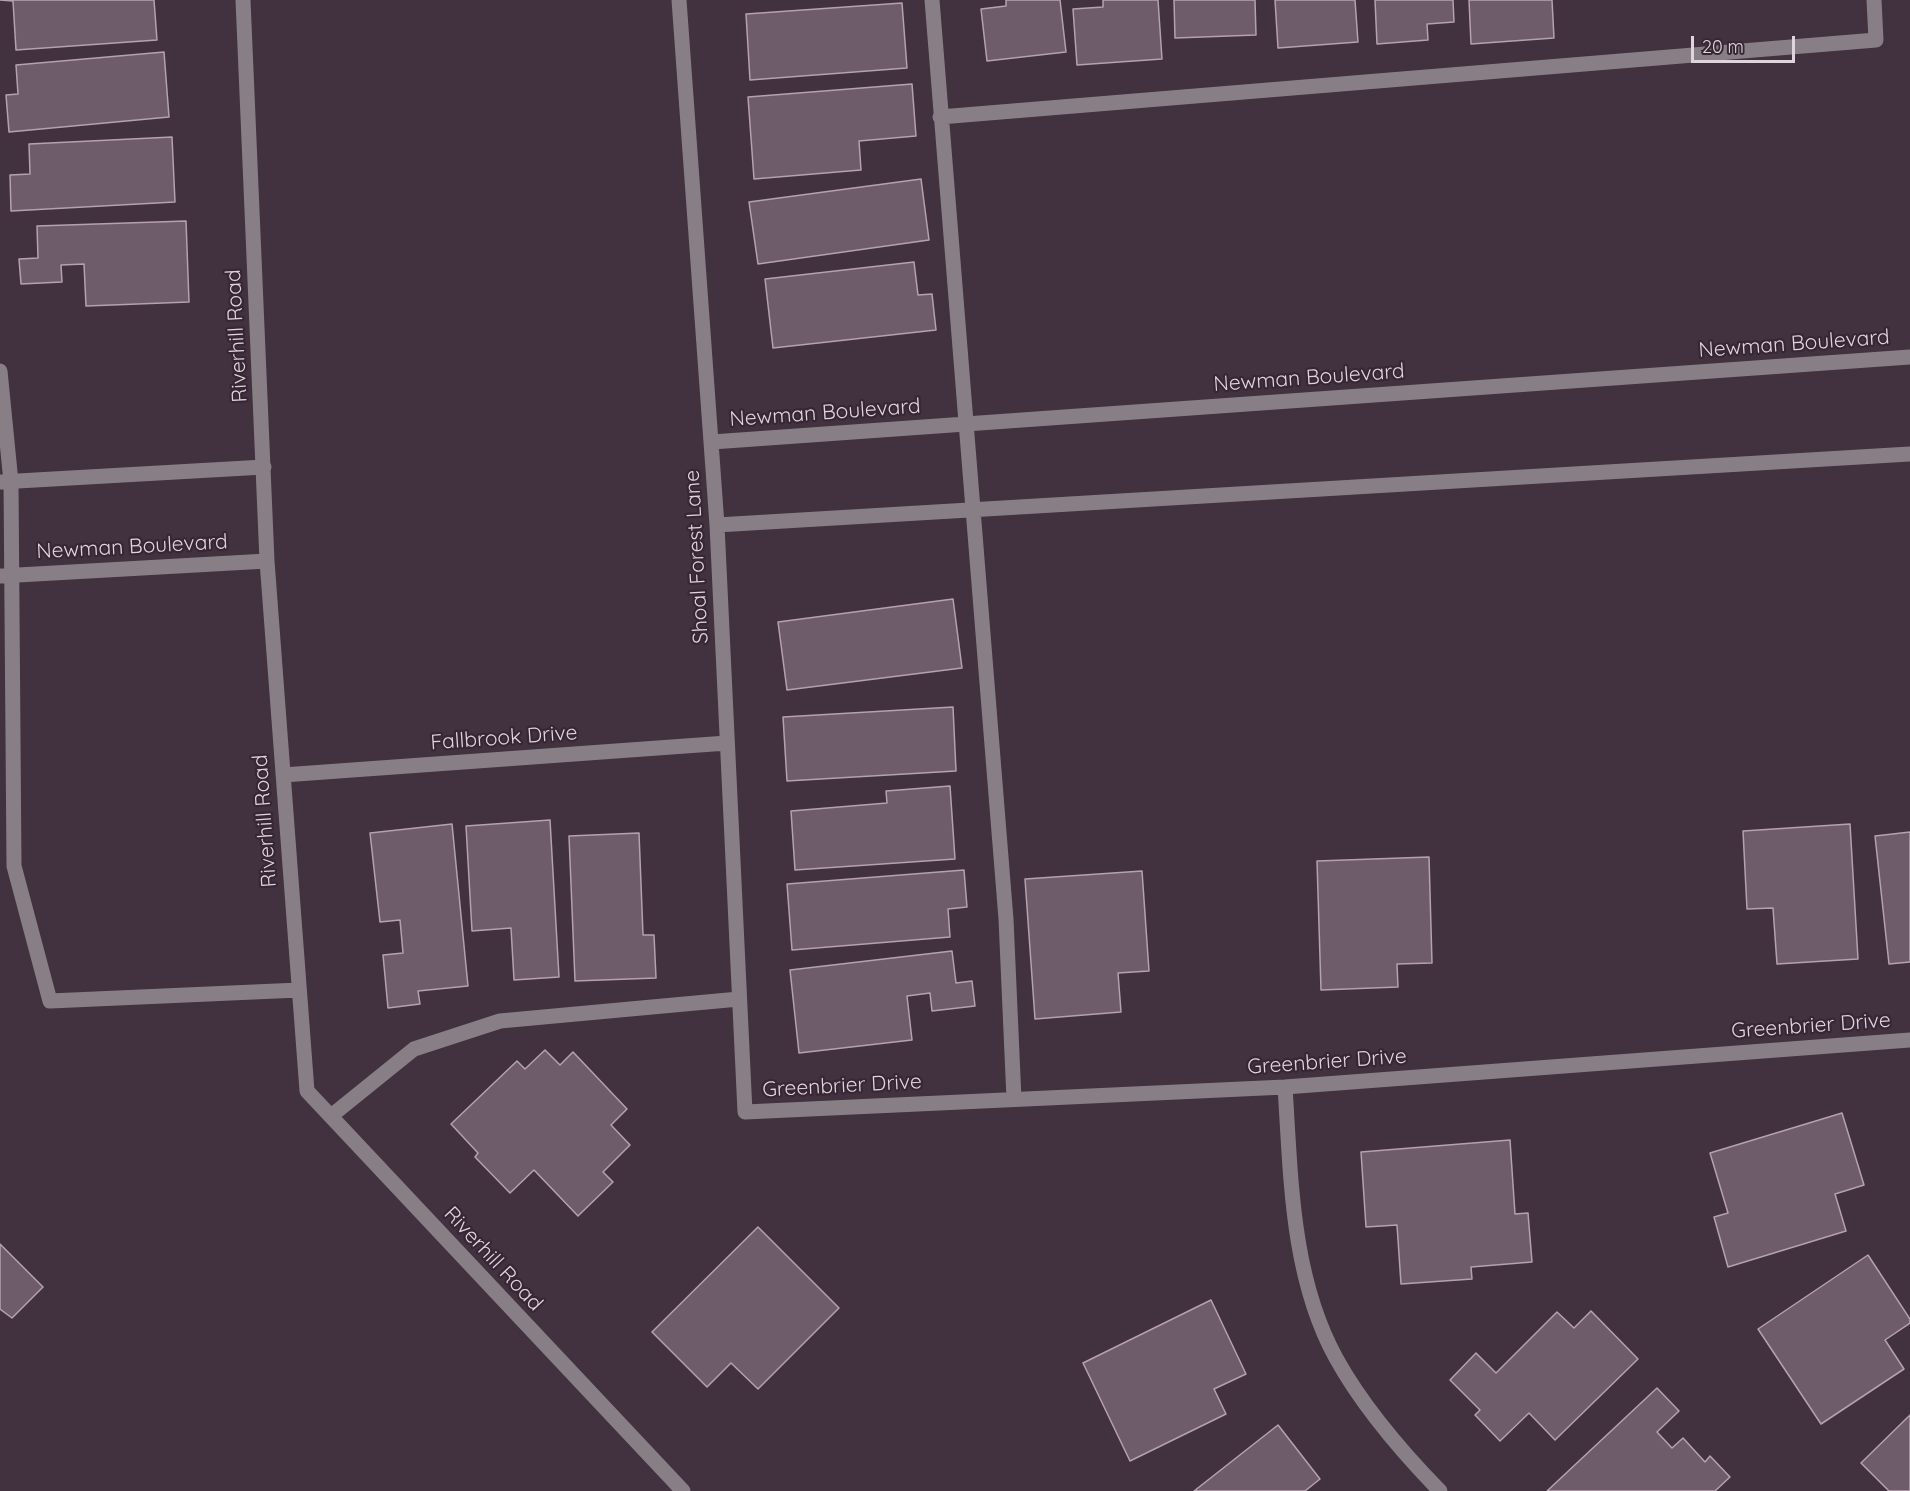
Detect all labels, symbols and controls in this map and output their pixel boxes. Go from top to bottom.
scale bar [1694,24,1798,62]
text: 20 m [1702,35,1744,58]
street label: Riverhill Road [221,269,253,403]
street label: Newman Boulevard [1698,325,1890,363]
street label: Newman Boulevard [1213,359,1405,397]
street label: Newman Boulevard [729,394,921,432]
street label: Shoal Forest Lane [680,469,714,645]
street label: Newman Boulevard [36,529,228,565]
street label: Fallbrook Drive [430,720,578,756]
street label: Riverhill Road [248,754,282,888]
street label: Greenbrier Drive [1731,1008,1891,1044]
street label: Greenbrier Drive [1247,1044,1407,1080]
street label: Greenbrier Drive [762,1069,922,1103]
street label: Riverhill Road [438,1202,548,1316]

